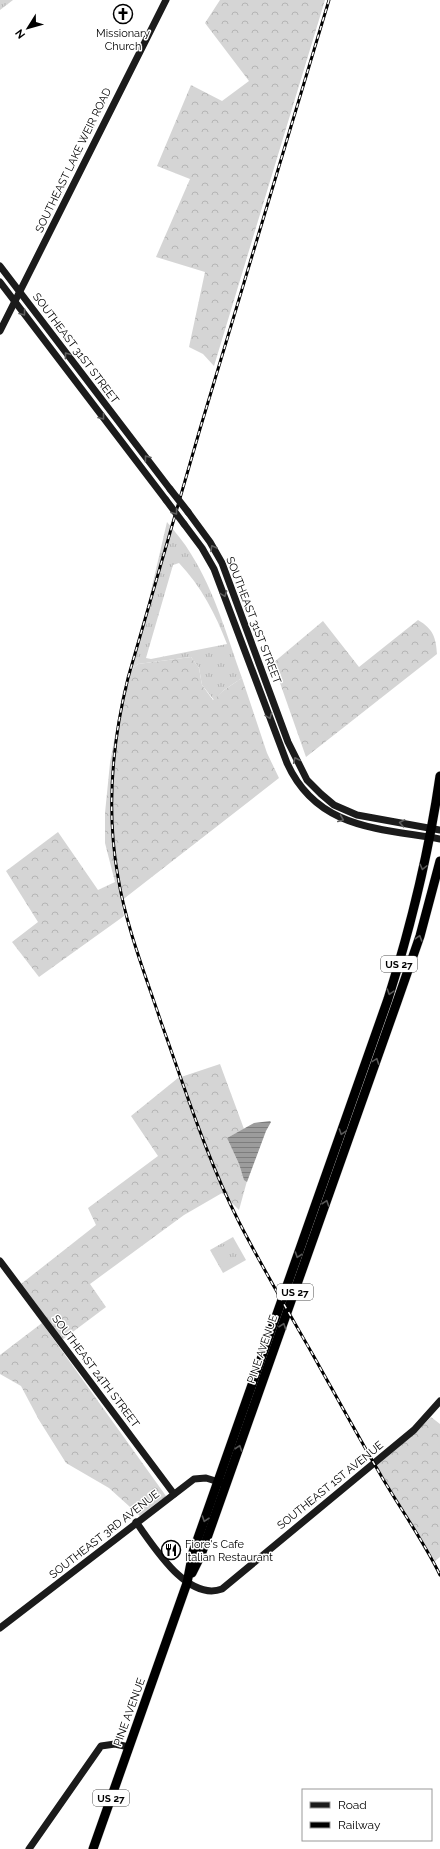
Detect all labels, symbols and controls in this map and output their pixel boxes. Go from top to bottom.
church icon: Missionary Church [112,3,134,25]
north arrow [8,8,48,48]
text: N [13,26,28,41]
place label: Missionary Church [96,27,150,53]
street label: SOUTHEAST LAKE WEIR ROAD [33,86,114,235]
street label: SOUTHEAST 31ST STREET [30,290,122,406]
one-way arrow [19,309,26,316]
one-way arrow [65,353,72,360]
one-way arrow [98,412,105,419]
one-way arrow [144,456,151,463]
one-way arrow [171,508,178,515]
one-way arrow [211,545,218,552]
street label: SOUTHEAST 31ST STREET [223,555,284,686]
one-way arrow [219,591,227,598]
one-way arrow [264,713,272,720]
one-way arrow [293,757,301,764]
one-way arrow [337,814,344,822]
one-way arrow [398,819,405,828]
one-way arrow [420,863,428,870]
one-way arrow [414,935,422,942]
road number: US 27 [381,956,417,972]
one-way arrow [386,989,395,996]
one-way arrow [372,1058,380,1065]
one-way arrow [338,1129,346,1136]
one-way arrow [321,1200,330,1207]
one-way arrow [295,1251,303,1258]
road number: US 27 [277,1284,313,1300]
street label: SOUTHEAST 24TH STREET [49,1313,142,1430]
street label: PINE AVENUE [245,1313,280,1385]
one-way arrow [278,1322,286,1329]
street label: SOUTHEAST 1ST AVENUE [275,1438,386,1532]
one-way arrow [235,1445,243,1452]
street label: SOUTHEAST 3RD AVENUE [47,1487,162,1581]
one-way arrow [201,1515,210,1522]
place label: Fiore's Cafe Italian Restaurant [185,1538,273,1564]
restaurant icon: Fiore's Cafe Italian Restaurant [160,1539,182,1561]
street label: PINE AVENUE [111,1676,148,1748]
legend [302,1789,432,1841]
road number: US 27 [93,1790,129,1806]
text: Road [338,1798,367,1812]
text: Railway [338,1818,381,1832]

